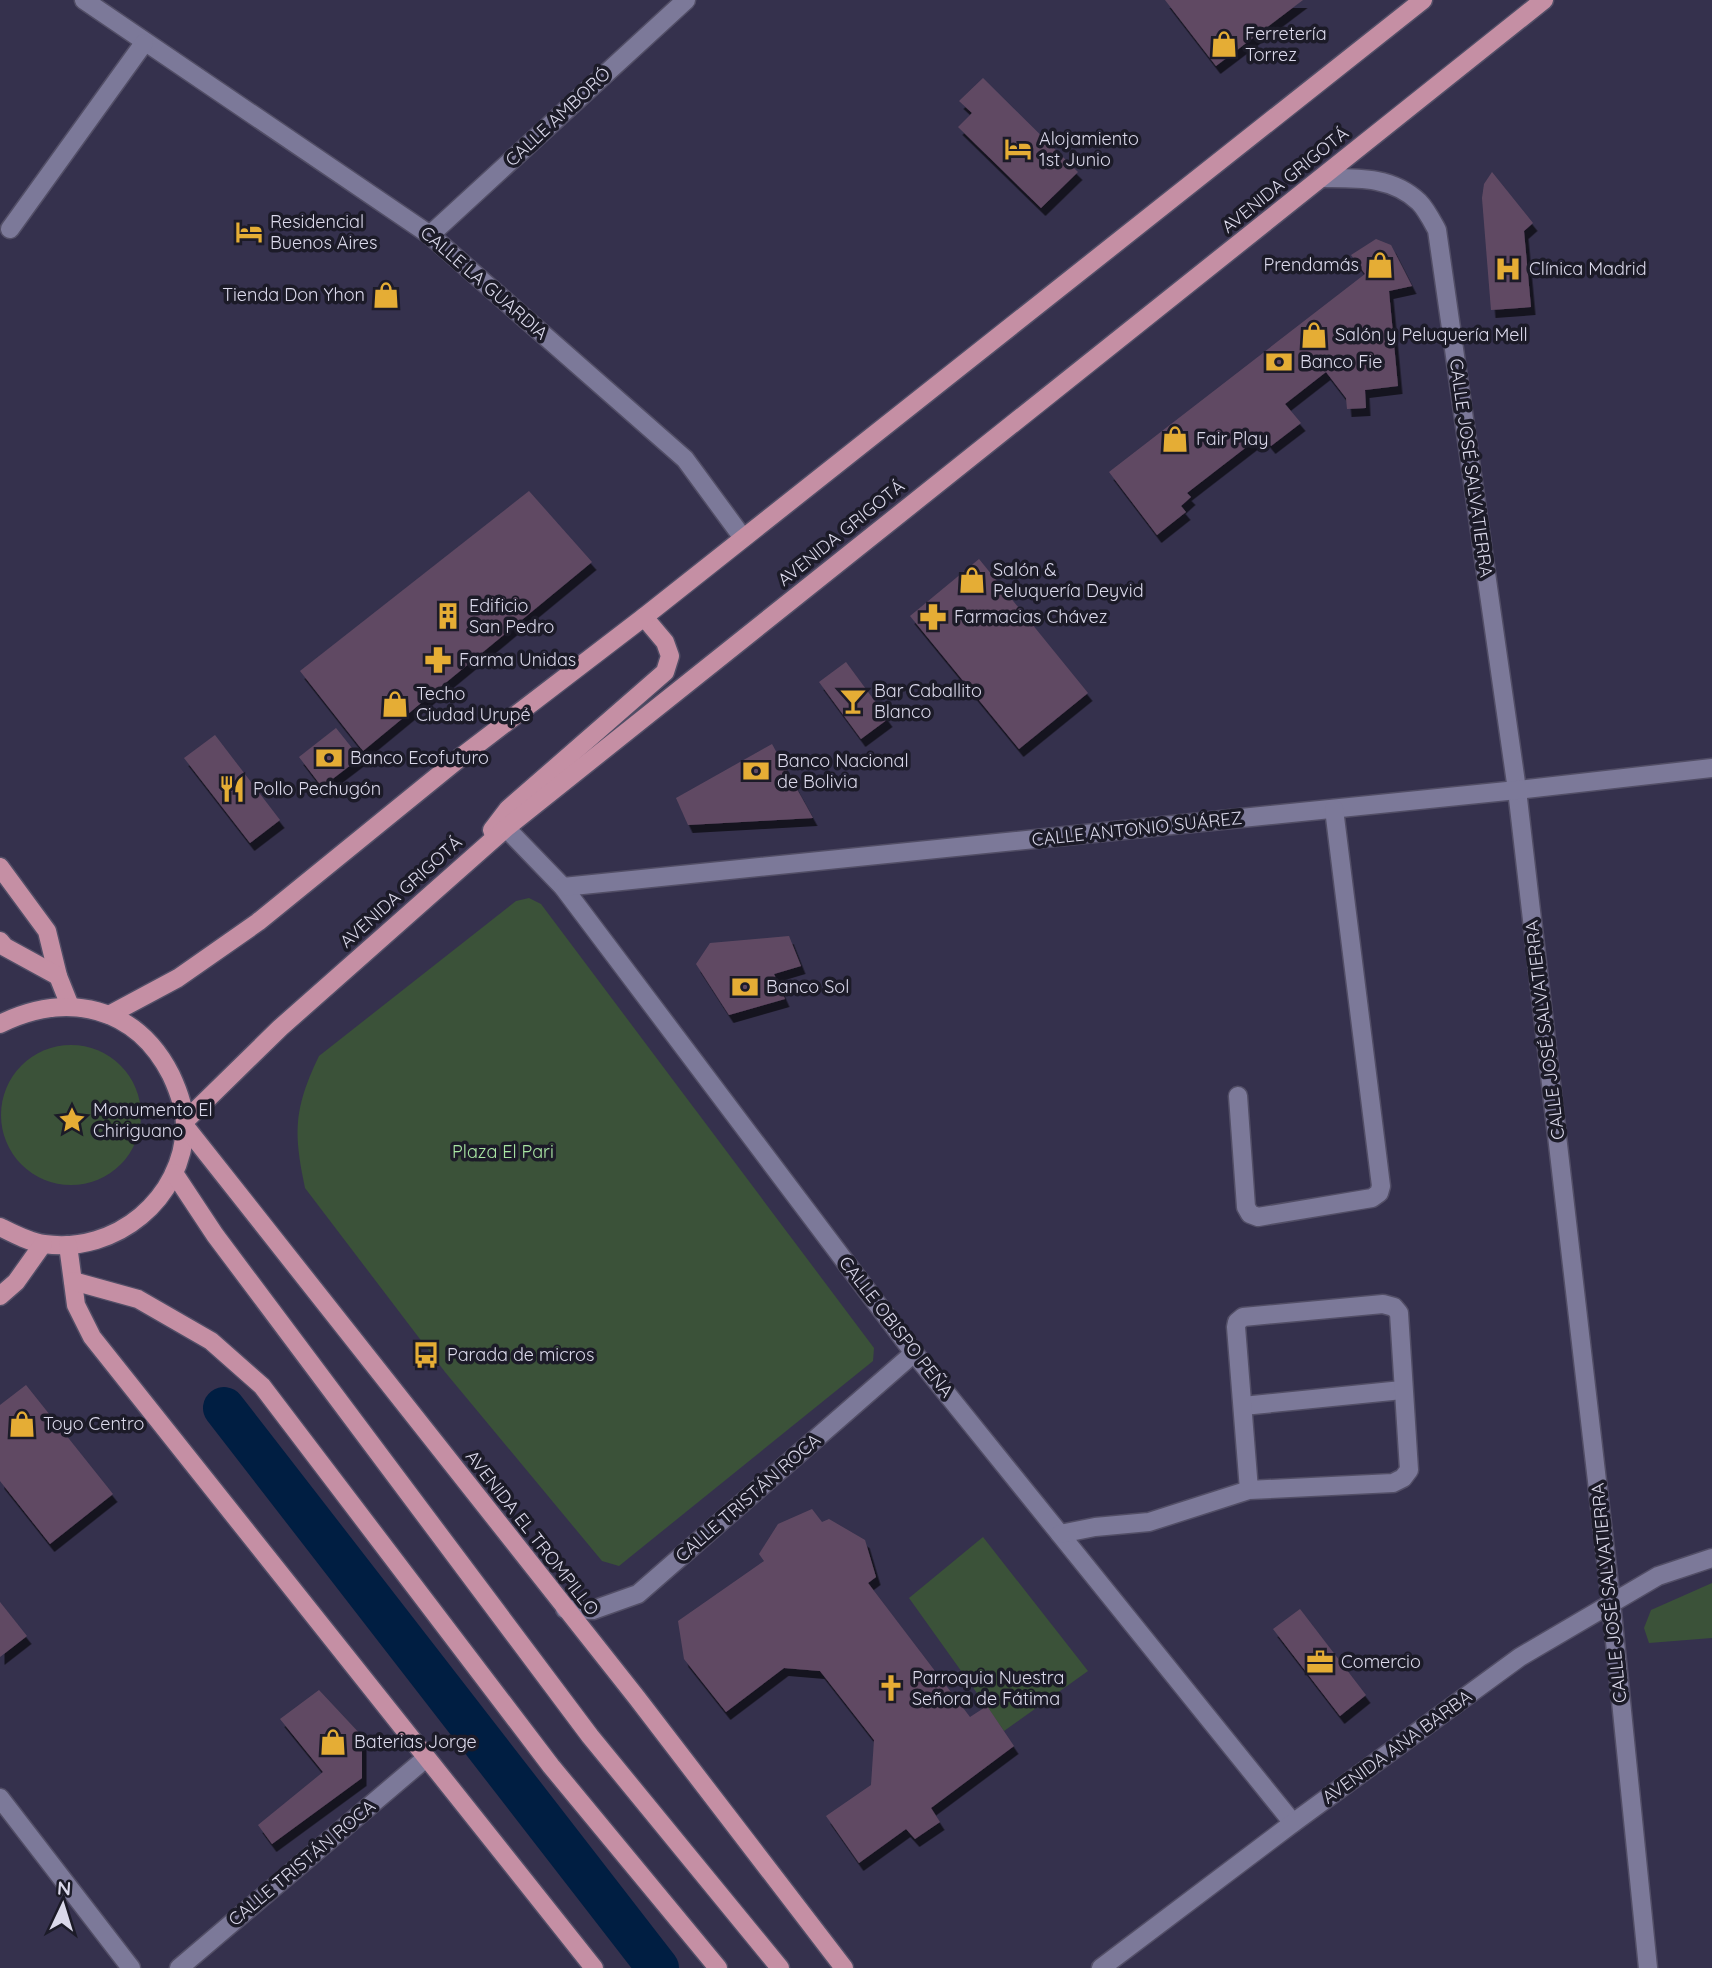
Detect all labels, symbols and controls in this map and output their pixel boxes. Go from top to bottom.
place label: Ferretería Torrez [1245,22,1327,66]
shop icon: Ferretería Torrez [1209,29,1239,59]
street label: CALLE AMBORÓ [500,62,615,171]
street label: AVENIDA GRIGOTÁ [1217,121,1353,238]
place label: Alojamiento 1st Junio [1039,127,1139,171]
hotel icon: Alojamiento 1st Junio [1003,134,1033,164]
place label: Residencial Buenos Aires [270,210,377,254]
hotel icon: Residencial Buenos Aires [234,217,264,247]
street label: CALLE LA GUARDIA [416,221,553,345]
shop icon: Prendamás [1365,250,1395,280]
place label: Prendamás [1264,253,1359,276]
hospital icon: Clínica Madrid [1493,254,1523,284]
place label: Clínica Madrid [1529,257,1647,280]
shop icon: Tienda Don Yhon [371,280,401,310]
place label: Tienda Don Yhon [222,283,365,306]
shop icon: Salón y Peluquería Mell [1299,320,1329,350]
place label: Salón y Peluquería Mell [1335,323,1528,346]
bank icon: Banco Fie [1264,347,1294,377]
place label: Banco Fie [1300,350,1382,373]
street label: CALLE JOSÉ SALVATIERRA [1445,357,1498,579]
shop icon: Fair Play [1160,424,1190,454]
place label: Fair Play [1196,427,1268,450]
street label: AVENIDA GRIGOTÁ [773,474,909,591]
place label: Salón & Peluquería Deyvid [993,558,1144,602]
shop icon: Salón & Peluquería Deyvid [957,565,987,595]
place label: Edificio San Pedro [469,594,554,638]
building icon: Edificio San Pedro [433,601,463,631]
pharmacy icon: Farmacias Chávez [918,602,948,632]
place label: Farmacias Chávez [954,605,1107,628]
pharmacy icon: Farma Unidas [423,645,453,675]
place label: Farma Unidas [459,648,576,671]
place label: Bar Caballito Blanco [874,679,982,723]
place label: Techo Ciudad Urupé [416,682,531,726]
bar icon: Bar Caballito Blanco [838,686,868,716]
shop icon: Techo Ciudad Urupé [380,689,410,719]
bank icon: Banco Ecofuturo [314,743,344,773]
place label: Banco Ecofuturo [350,746,489,769]
place label: Banco Nacional de Bolivia [777,749,909,793]
bank icon: Banco Nacional de Bolivia [741,756,771,786]
restaurant icon: Pollo Pechugón [217,774,247,804]
place label: Pollo Pechugón [253,777,381,800]
street label: CALLE ANTONIO SUÁREZ [1031,806,1243,851]
street label: AVENIDA GRIGOTÁ [335,830,467,953]
street label: CALLE JOSÉ SALVATIERRA [1520,919,1569,1141]
bank icon: Banco Sol [730,972,760,1002]
place label: Banco Sol [766,975,849,998]
place label: Monumento El Chiriguano [93,1098,213,1142]
place icon: Monumento El Chiriguano [57,1105,87,1135]
park label: Plaza El Pari [452,1140,554,1163]
street label: CALLE OBISPO PEÑA [834,1251,959,1402]
bus stop icon: Parada de micros [411,1340,441,1370]
place label: Parada de micros [447,1343,594,1366]
shop icon: Toyo Centro [7,1409,37,1439]
place label: Toyo Centro [43,1412,144,1435]
street label: CALLE TRISTÁN ROCA [670,1428,825,1567]
street label: AVENIDA EL TROMPILLO [461,1445,604,1620]
street label: CALLE JOSÉ SALVATIERRA [1585,1482,1631,1704]
office icon: Comercio [1305,1647,1335,1677]
place label: Comercio [1341,1650,1421,1673]
place label: Parroquia Nuestra Señora de Fátima [912,1666,1064,1710]
church icon: Parroquia Nuestra Señora de Fátima [876,1673,906,1703]
street label: AVENIDA ANA BARBA [1317,1684,1476,1809]
shop icon: Baterias Jorge [318,1727,348,1757]
place label: Baterias Jorge [354,1730,477,1753]
street label: CALLE TRISTÁN ROCA [223,1794,380,1931]
north arrow [28,1870,98,1940]
text: N [56,1876,72,1900]

